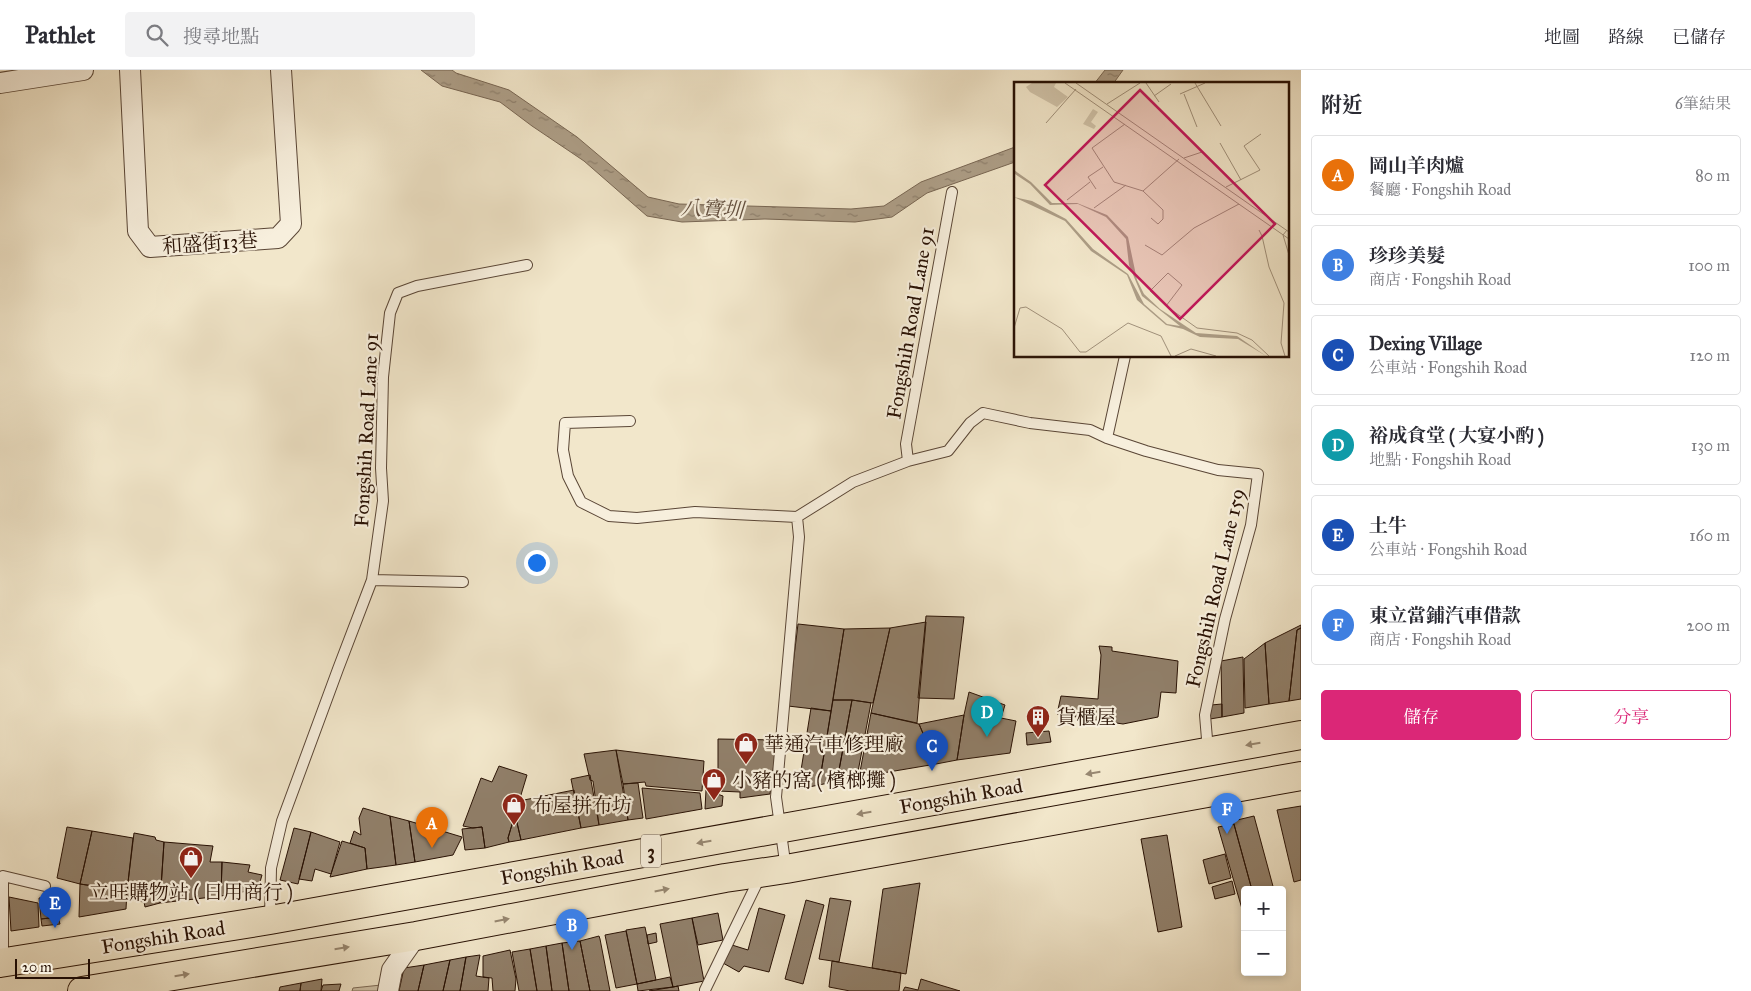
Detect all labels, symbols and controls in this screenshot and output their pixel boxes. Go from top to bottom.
search box [125,12,475,57]
text: Pathlet [25,20,95,50]
icon: search [143,21,171,49]
text: 搜尋地點 [183,25,259,48]
text: 地圖 [1544,26,1580,48]
text: 路線 [1608,26,1644,48]
text: 已儲存 [1672,26,1726,48]
inset map [1014,82,1288,358]
text: 附近 [1321,92,1363,118]
text: 6筆結果 [1675,94,1731,113]
text: 岡山羊肉爐 [1369,154,1464,177]
text: A [1333,166,1343,185]
text: 80 m [1695,166,1730,185]
text: 餐廳 · Fongshih Road [1369,180,1511,199]
water label: 八寶圳 [680,194,747,224]
street label: Fongshih Road Lane 91 [881,225,940,421]
street label: 和盛街13巷 [161,228,259,258]
text: 珍珍美髮 [1369,244,1445,267]
text: B [1333,256,1343,275]
text: 100 m [1688,256,1730,275]
text: 商店 · Fongshih Road [1369,270,1511,289]
street label: Fongshih Road Lane 91 [349,332,384,528]
text: Dexing Village [1369,332,1482,355]
text: C [1333,346,1343,365]
text: 120 m [1690,346,1730,365]
text: 公車站 · Fongshih Road [1369,358,1527,377]
text: 裕成食堂 ( 大宴小酌 ) [1369,424,1544,447]
text: D [1332,436,1344,455]
text: 130 m [1691,436,1730,455]
text: 地點 · Fongshih Road [1369,450,1511,469]
street label: Fongshih Road Lane 159 [1180,486,1251,690]
text: 土牛 [1369,514,1407,537]
text: E [1332,526,1344,545]
text: 160 m [1689,526,1730,545]
text: 公車站 · Fongshih Road [1369,540,1527,559]
your location [524,550,550,576]
text: 東立當鋪汽車借款 [1369,604,1521,627]
text: F [1333,616,1343,635]
text: 200 m [1687,616,1730,635]
text: 商店 · Fongshih Road [1369,630,1511,649]
button: 儲存 [1321,690,1521,740]
button: 分享 [1531,690,1731,740]
pin: D [971,696,1003,737]
building icon: 貨櫃屋 [1025,704,1051,738]
place label: 貨櫃屋 [1056,705,1116,729]
pin: C [916,730,948,771]
shop icon: 華通汽車修理廠 [733,731,759,765]
place label: 華通汽車修理廠 [764,732,904,756]
one-way arrow [1245,740,1261,748]
shop icon: 小豬的窩 ( 檳榔攤 ) [701,767,727,801]
place label: 小豬的窩 ( 檳榔攤 ) [732,768,896,793]
one-way arrow [1085,769,1101,777]
street label: Fongshih Road [897,773,1025,820]
shop icon: 布屋拼布坊 [501,792,527,826]
place label: 布屋拼布坊 [532,793,632,817]
pin: F [1211,793,1243,834]
pin: A [416,807,448,848]
one-way arrow [856,810,872,818]
road number: 3 [641,834,661,868]
one-way arrow [696,838,712,846]
street label: Fongshih Road [498,844,626,891]
shop icon: 立旺購物站 ( 日用商行 ) [178,845,204,879]
place label: 立旺購物站 ( 日用商行 ) [89,880,293,905]
one-way arrow [654,886,669,894]
map controls [1241,886,1286,976]
button: + [1241,886,1286,931]
pin: E [39,887,71,928]
pin: B [556,909,588,950]
street label: Fongshih Road [99,915,227,960]
one-way arrow [494,915,510,923]
button: − [1241,931,1286,976]
one-way arrow [334,944,350,952]
scale bar [15,956,90,979]
text: 20 m [22,959,52,976]
one-way arrow [174,970,190,978]

